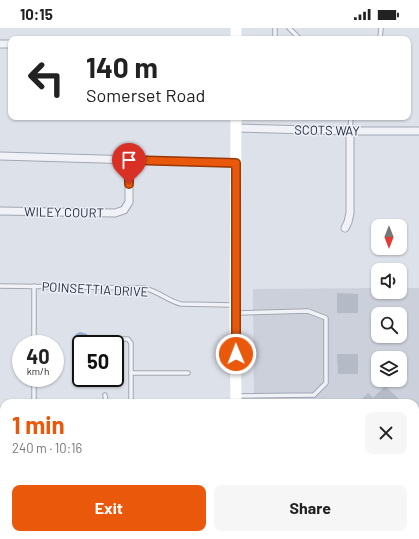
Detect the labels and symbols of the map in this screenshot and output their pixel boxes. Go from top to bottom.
street label: SCOTS WAY [294,121,360,139]
pin [112,143,146,184]
street label: WILEY COURT [24,203,104,221]
north arrow [371,219,407,255]
street label: POINSETTIA DRIVE [41,278,149,300]
position arrow [215,333,257,375]
speed limit sign: 50 [72,335,124,387]

